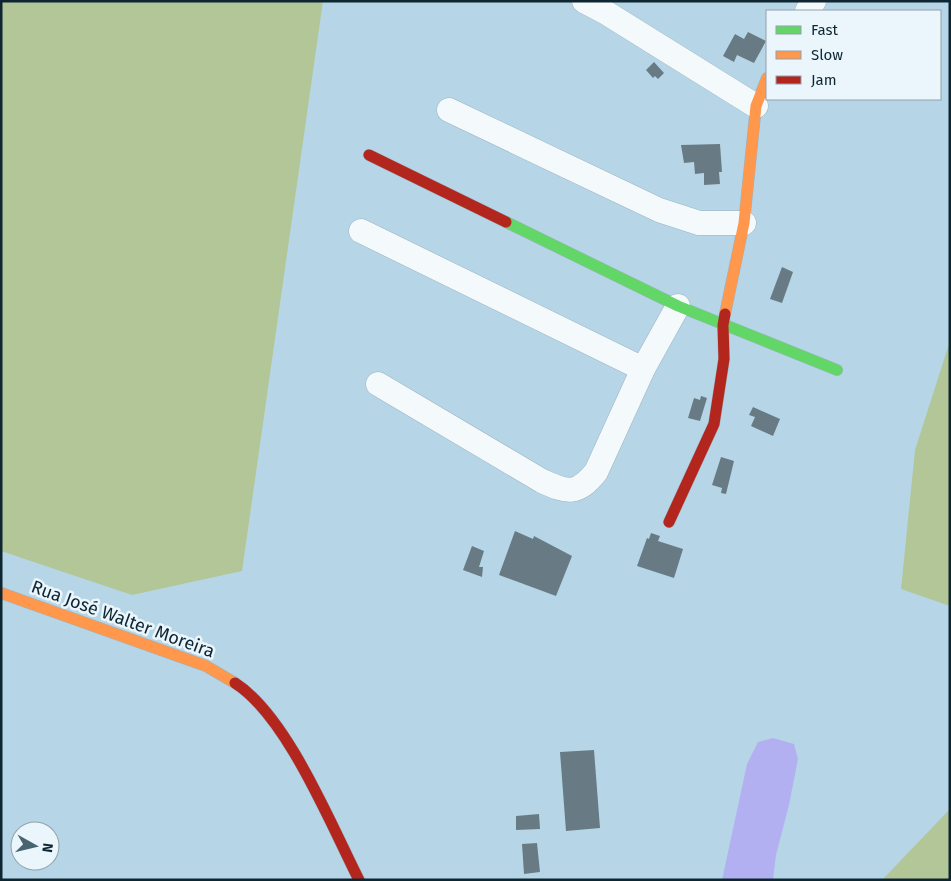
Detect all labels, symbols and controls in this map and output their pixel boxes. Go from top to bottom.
legend [766,10,941,100]
text: Fast [811,21,838,39]
text: Slow [811,46,843,64]
text: Jam [811,71,837,89]
street label: Rua José Walter Moreira [28,576,218,662]
north arrow [10,821,60,871]
text: N [38,842,56,854]

